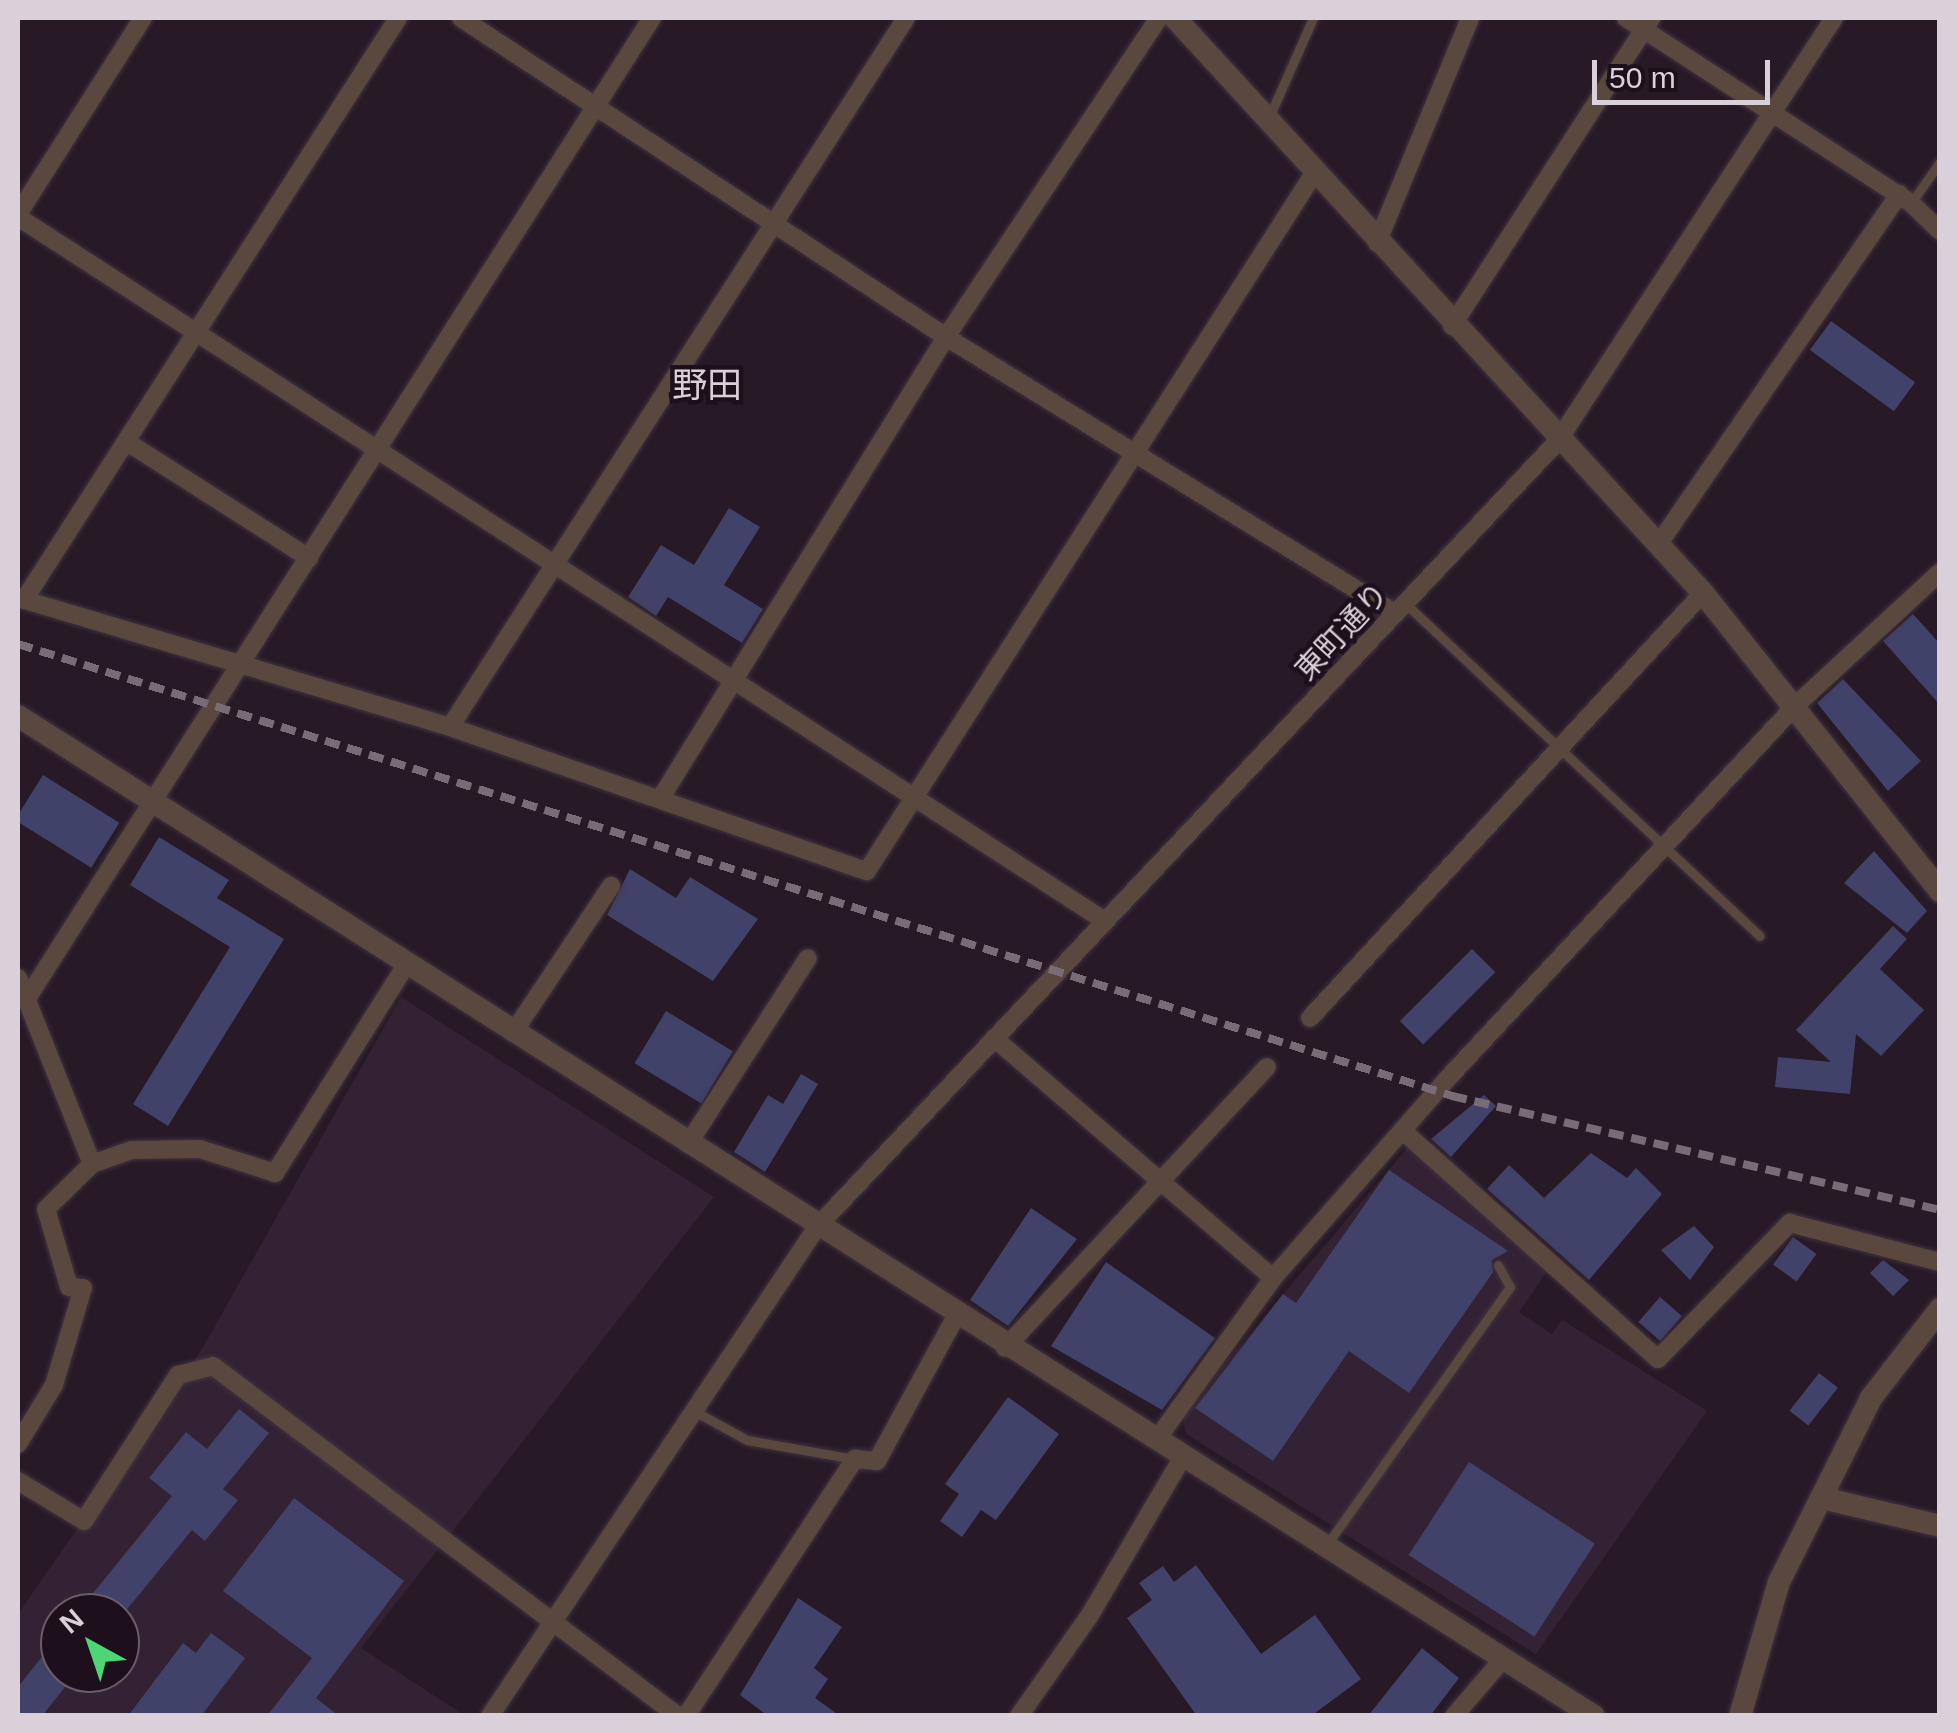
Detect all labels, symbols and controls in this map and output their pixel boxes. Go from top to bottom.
scale bar [1597,40,1774,102]
text: 50 m [1609,61,1676,94]
district label: 野田 [672,364,742,406]
street label: 東町通り [1288,576,1396,688]
north arrow [40,1593,140,1693]
text: N [54,1603,89,1640]

